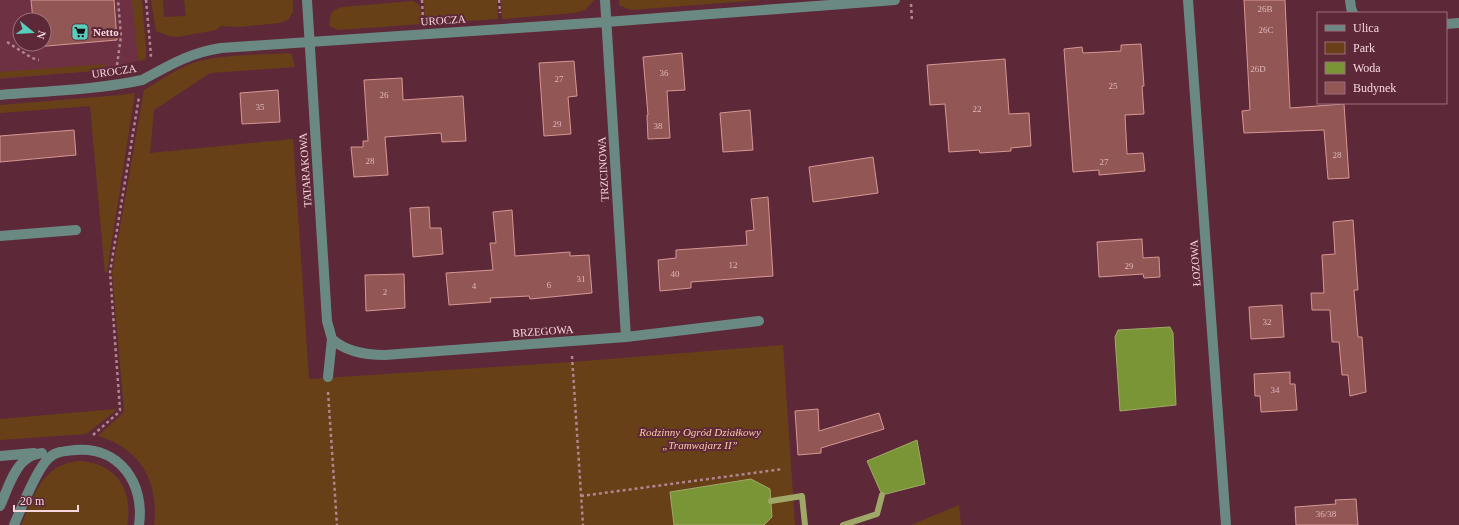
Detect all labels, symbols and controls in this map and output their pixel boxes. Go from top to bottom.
house number: 26B [1257,4,1273,14]
north arrow [12,12,52,52]
street label: UROCZA [420,12,466,28]
legend [1317,12,1447,104]
text: Ulica [1353,21,1380,35]
supermarket icon: Netto [70,22,90,42]
house number: 26C [1258,25,1274,35]
place label: Netto [93,26,119,38]
text: N [35,29,48,41]
text: Park [1353,41,1375,55]
text: Woda [1353,61,1381,75]
street label: UROCZA [91,62,137,80]
house number: 26D [1250,64,1266,74]
house number: 36 [660,68,669,78]
house number: 27 [555,74,564,84]
house number: 25 [1109,81,1118,91]
text: Budynek [1353,81,1396,95]
house number: 26 [380,90,389,100]
house number: 35 [256,102,265,112]
house number: 22 [973,104,982,114]
house number: 29 [553,119,562,129]
house number: 38 [654,121,663,131]
street label: TATARAKOWA [296,132,314,208]
street label: TRZCINOWA [595,136,611,202]
house number: 28 [1333,150,1342,160]
house number: 28 [366,156,375,166]
house number: 27 [1100,157,1109,167]
street label: ŁOZOWA [1187,239,1203,287]
house number: 12 [729,260,738,270]
house number: 29 [1125,261,1134,271]
house number: 40 [671,269,680,279]
house number: 31 [577,274,586,284]
house number: 6 [547,280,552,290]
house number: 4 [472,281,477,291]
house number: 2 [383,287,387,297]
house number: 32 [1263,317,1272,327]
street label: BRZEGOWA [512,323,574,339]
house number: 34 [1271,385,1280,395]
park label: Rodzinny Ogród Działkowy „Tramwajarz II” [638,426,761,451]
scale bar [14,487,78,513]
text: 20 m [20,494,45,508]
house number: 36/38 [1316,509,1337,519]

